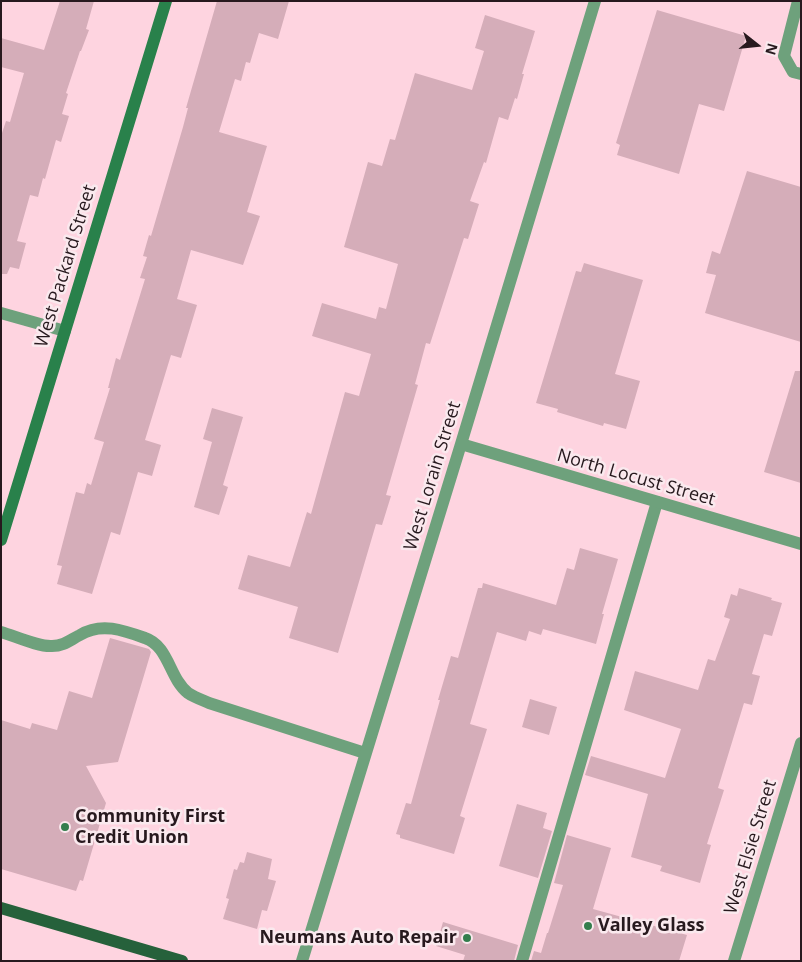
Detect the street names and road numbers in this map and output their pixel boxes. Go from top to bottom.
street label: West Packard Street [31,182,101,350]
street label: West Lorain Street [400,399,466,553]
street label: North Locust Street [554,445,718,511]
street label: West Elsie Street [720,777,782,917]

